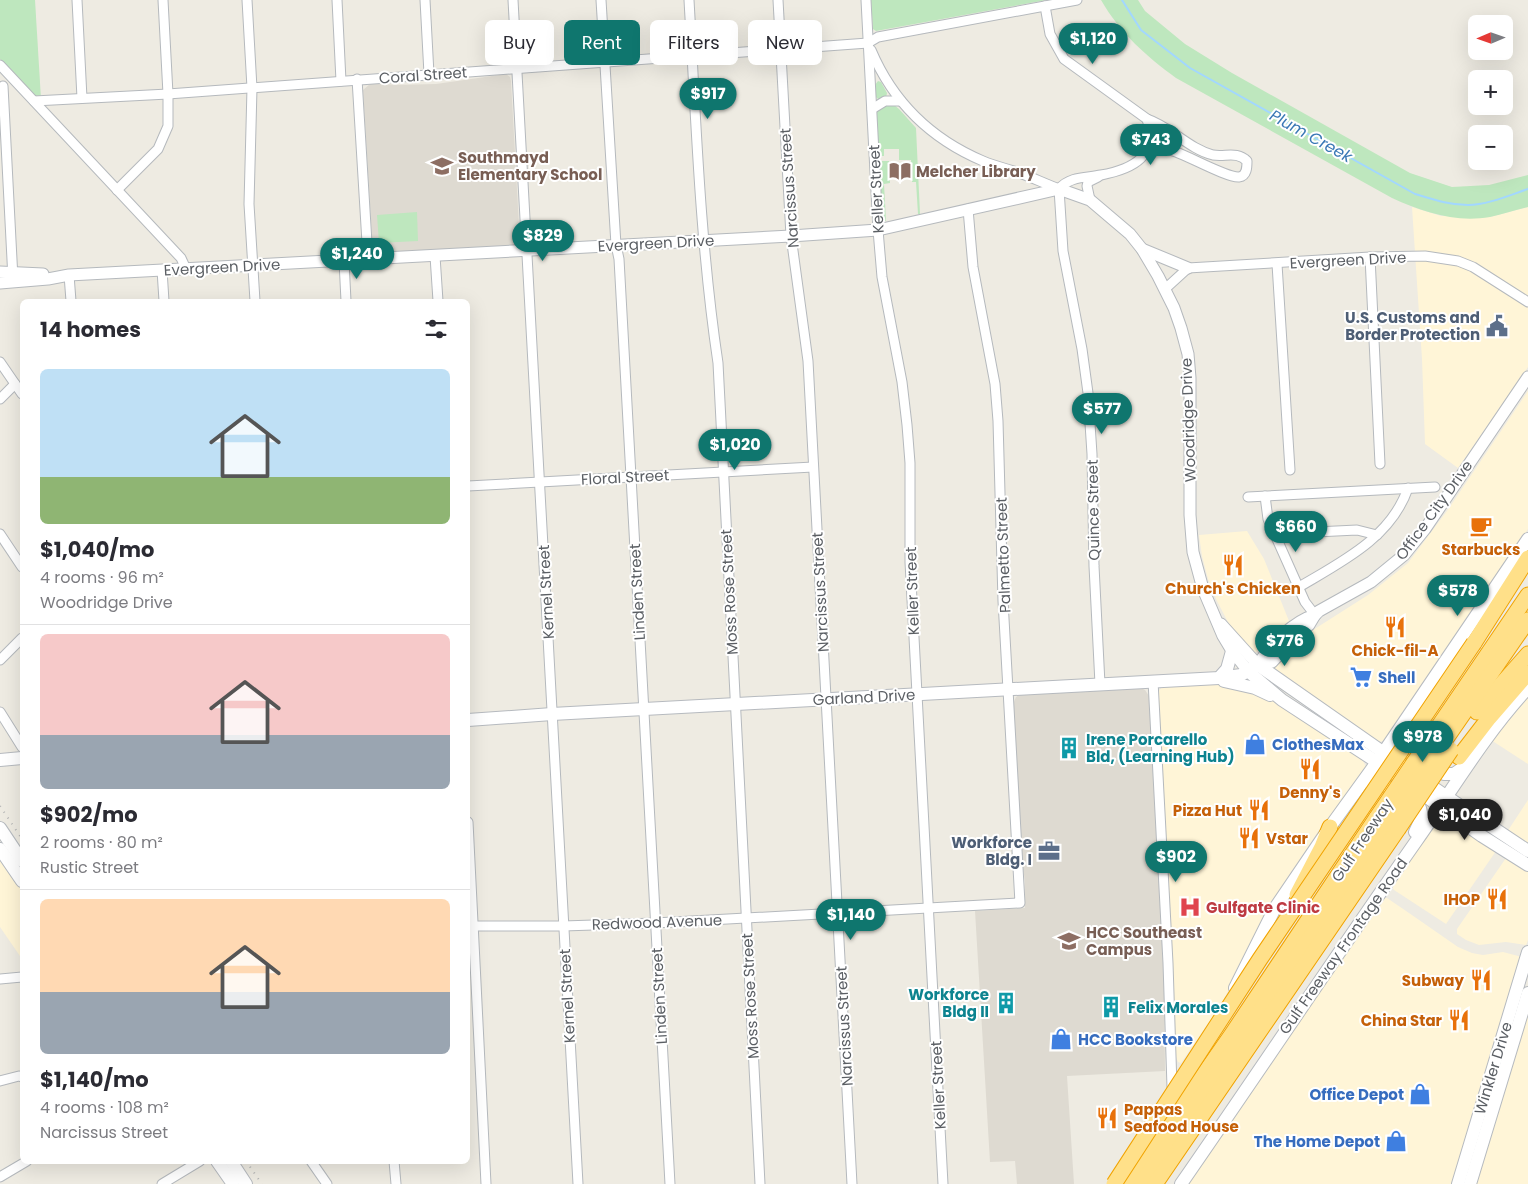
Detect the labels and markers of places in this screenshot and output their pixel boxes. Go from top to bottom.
pin: $1,120 [1052,22,1134,65]
pin: $917 [678,78,738,120]
pin: $743 [1121,124,1181,166]
place label: Southmayd Elementary School [458,147,602,185]
school or university icon: Southmayd Elementary School [429,153,455,179]
library icon: Melcher Library [887,158,913,184]
place label: Melcher Library [916,161,1036,182]
pin: $829 [513,220,573,262]
pin: $1,240 [316,238,398,280]
place label: U.S. Customs and Border Protection [1345,307,1480,345]
public building icon: U.S. Customs and Border Protection [1484,313,1510,339]
pin: $577 [1072,392,1132,435]
pin: $1,020 [694,428,776,471]
pin: $660 [1266,510,1326,553]
cafe icon: Starbucks [1468,513,1494,539]
place label: Starbucks [1442,539,1520,560]
restaurant icon: Church's Chicken [1220,552,1246,578]
pin: $578 [1428,574,1488,617]
place label: Church's Chicken [1165,578,1301,599]
restaurant icon: Chick-fil-A [1382,614,1408,640]
pin: $776 [1255,624,1315,667]
place label: Chick-fil-A [1351,640,1439,661]
supermarket icon: Shell [1348,664,1374,690]
place label: Shell [1378,667,1415,688]
pin: $978 [1393,720,1453,763]
place label: Irene Porcarello Bld, (Learning Hub) [1086,729,1235,767]
shop icon: ClothesMax [1242,731,1268,757]
place label: ClothesMax [1272,734,1364,755]
building icon: Irene Porcarello Bld, (Learning Hub) [1056,735,1082,761]
restaurant icon: Denny's [1297,756,1323,782]
place label: Denny's [1279,782,1341,803]
restaurant icon: Pizza Hut [1246,797,1272,823]
pin: $1,040 [1424,798,1506,841]
place label: Pizza Hut [1173,800,1242,821]
restaurant icon: Vstar [1236,825,1262,851]
place label: Vstar [1266,828,1309,849]
place label: Workforce Bldg. I [951,832,1032,870]
office icon: Workforce Bldg. I [1036,838,1062,864]
pin: $902 [1146,840,1206,883]
restaurant icon: IHOP [1484,886,1510,912]
place label: IHOP [1443,889,1480,910]
hospital icon: Gulfgate Clinic [1177,894,1203,920]
place label: Gulfgate Clinic [1206,897,1320,918]
pin: $1,140 [810,898,892,941]
place label: HCC Southeast Campus [1086,922,1202,960]
school or university icon: HCC Southeast Campus [1056,928,1082,954]
restaurant icon: Subway [1468,967,1494,993]
place label: Subway [1402,970,1465,991]
place label: Workforce Bldg II [908,984,989,1022]
building icon: Workforce Bldg II [993,990,1019,1016]
building icon: Felix Morales [1098,994,1124,1020]
place label: Felix Morales [1128,997,1228,1018]
restaurant icon: China Star [1446,1007,1472,1033]
place label: China Star [1361,1010,1443,1031]
shop icon: HCC Bookstore [1048,1026,1074,1052]
place label: HCC Bookstore [1078,1029,1193,1050]
shop icon: Office Depot [1407,1081,1433,1107]
place label: Office Depot [1310,1084,1404,1105]
place label: Pappas Seafood House [1124,1099,1239,1137]
restaurant icon: Pappas Seafood House [1094,1105,1120,1131]
shop icon: The Home Depot [1383,1128,1409,1154]
place label: The Home Depot [1254,1131,1380,1152]

